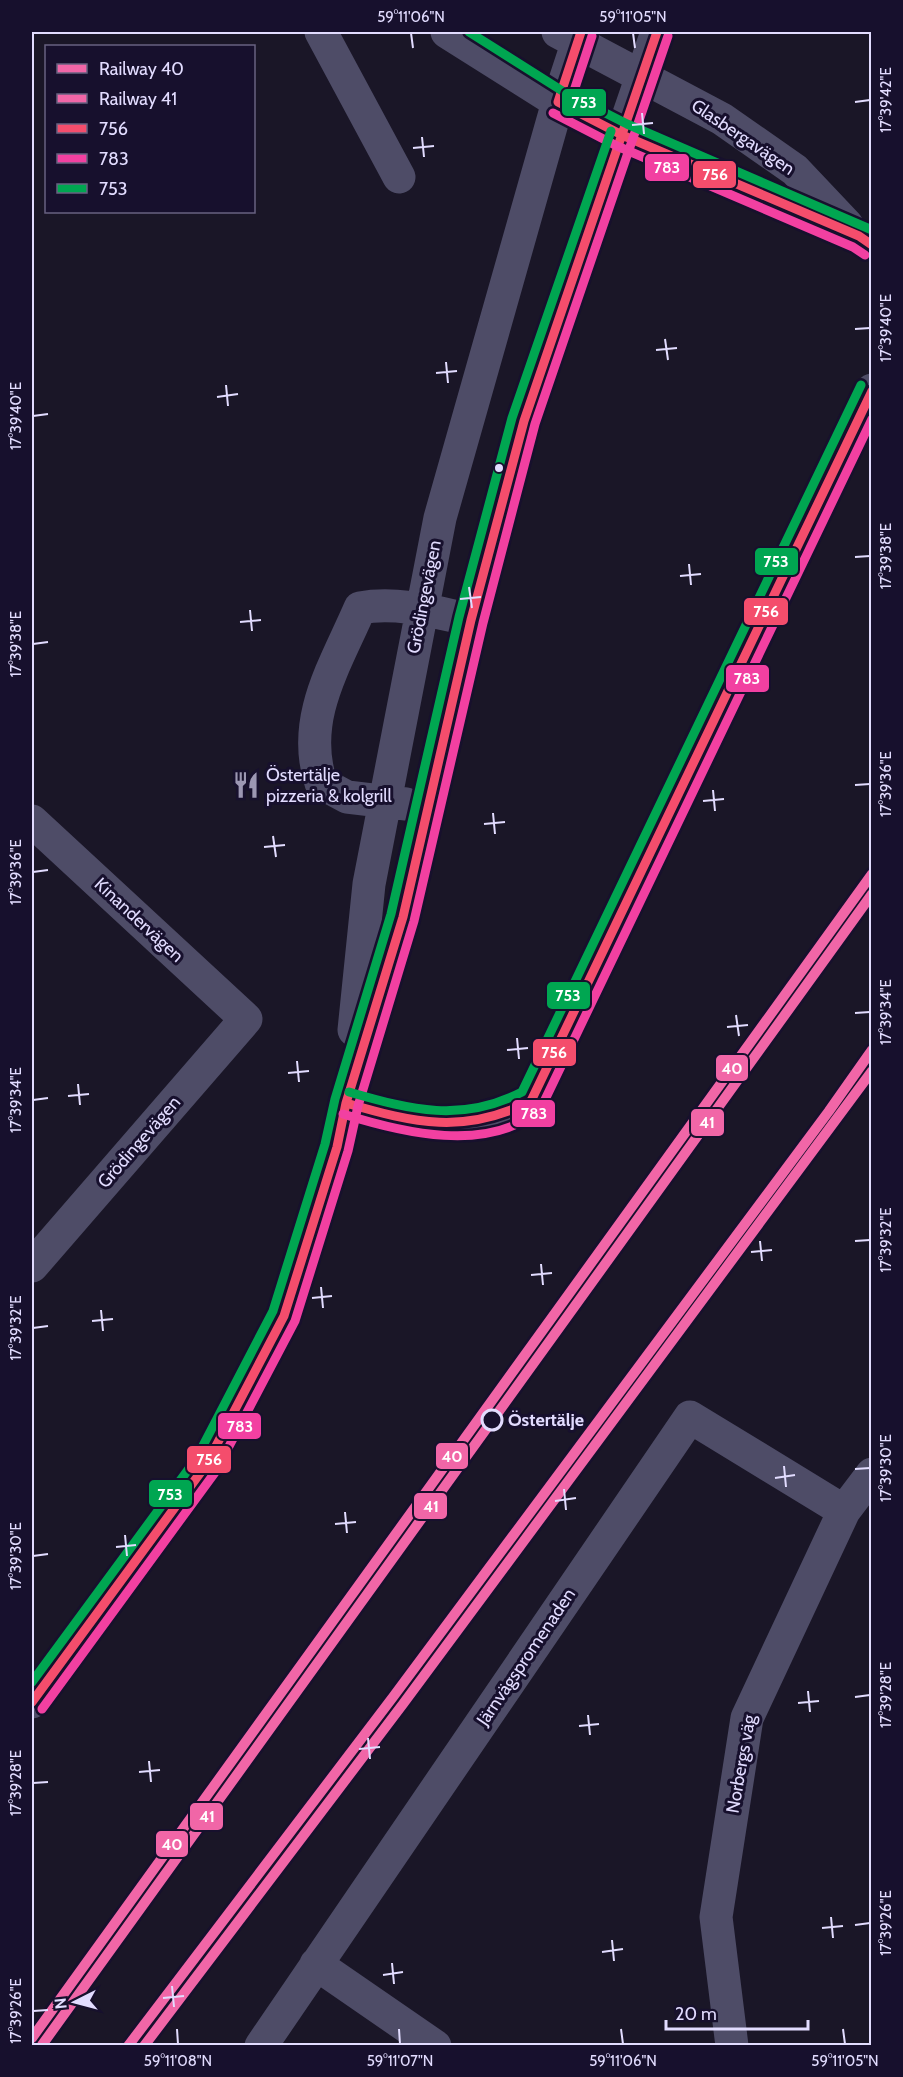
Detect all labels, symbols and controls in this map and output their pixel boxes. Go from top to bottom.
text: 59°11'06"N [377,8,445,26]
text: 59°11'05"N [599,8,667,26]
legend [45,45,255,213]
text: Railway 40 [99,58,184,80]
text: 17°39'42"E [877,67,895,133]
text: Railway 41 [99,88,177,110]
line badge: 753 [561,88,607,117]
text: 753 [571,93,597,112]
street label: Glasbergavägen [687,94,799,180]
text: 756 [99,118,128,140]
text: 783 [99,148,129,170]
line badge: 783 [644,153,690,182]
text: 783 [654,158,680,177]
line badge: 756 [692,160,737,189]
text: 756 [702,165,728,184]
text: 753 [99,178,128,200]
text: 17°39'40"E [877,294,895,362]
text: 17°39'40"E [7,382,25,450]
unlabelled marker [493,462,505,474]
text: 17°39'38"E [877,523,895,589]
street label: Grödingevägen [402,538,446,656]
line badge: 753 [754,547,799,576]
text: 753 [763,552,789,571]
line badge: 756 [743,597,789,626]
text: 756 [753,602,779,621]
text: 17°39'38"E [7,611,25,677]
line badge: 783 [725,664,770,693]
text: 783 [734,669,760,688]
text: 17°39'36"E [877,751,895,817]
place label: Östertälje pizzeria & kolgrill [266,764,393,807]
restaurant icon: Östertälje pizzeria & kolgrill [231,770,261,800]
text: 17°39'36"E [7,839,25,905]
street label: Kinandervägen [90,873,188,967]
text: 17°39'34"E [877,979,895,1045]
line badge: 753 [546,981,591,1010]
text: 753 [555,986,581,1005]
line badge: 756 [532,1038,577,1067]
text: 756 [541,1043,567,1062]
line badge: 40 [715,1054,749,1082]
text: 40 [721,1059,743,1078]
text: 17°39'34"E [7,1067,25,1133]
street label: Grödingevägen [93,1091,185,1193]
line badge: 783 [511,1099,556,1128]
text: 783 [521,1104,547,1123]
line badge: 41 [690,1108,725,1137]
text: 41 [699,1113,715,1132]
text: 17°39'32"E [877,1207,895,1273]
text: 17°39'32"E [7,1295,25,1361]
marker: Östertälje [481,1409,503,1431]
place label: Östertälje [508,1409,584,1431]
line badge: 783 [217,1412,262,1440]
text: 783 [227,1417,253,1436]
text: 17°39'30"E [877,1434,895,1502]
line badge: 40 [435,1442,469,1470]
line badge: 756 [186,1445,232,1474]
text: 40 [441,1447,463,1466]
text: 756 [196,1450,222,1469]
line badge: 753 [148,1479,193,1508]
text: 753 [157,1485,183,1504]
line badge: 41 [413,1492,448,1520]
text: 41 [423,1497,439,1516]
text: 17°39'30"E [7,1522,25,1590]
street label: Järnvägspromenaden [471,1584,580,1731]
text: 17°39'28"E [877,1662,895,1728]
street label: Norbergs väg [722,1712,761,1815]
text: 17°39'28"E [7,1750,25,1816]
line badge: 41 [189,1802,224,1831]
text: 41 [199,1807,215,1826]
line badge: 40 [155,1830,189,1858]
text: 40 [161,1835,183,1854]
text: 17°39'26"E [877,1890,895,1956]
north arrow [45,1972,105,2032]
text: 17°39'26"E [7,1978,25,2044]
scale bar [666,1993,808,2031]
text: N [51,1997,71,2010]
text: 20 m [675,2003,717,2025]
text: 59°11'08"N [144,2052,212,2070]
text: 59°11'07"N [367,2052,433,2070]
text: 59°11'06"N [589,2052,657,2070]
text: 59°11'05"N [811,2052,879,2070]

